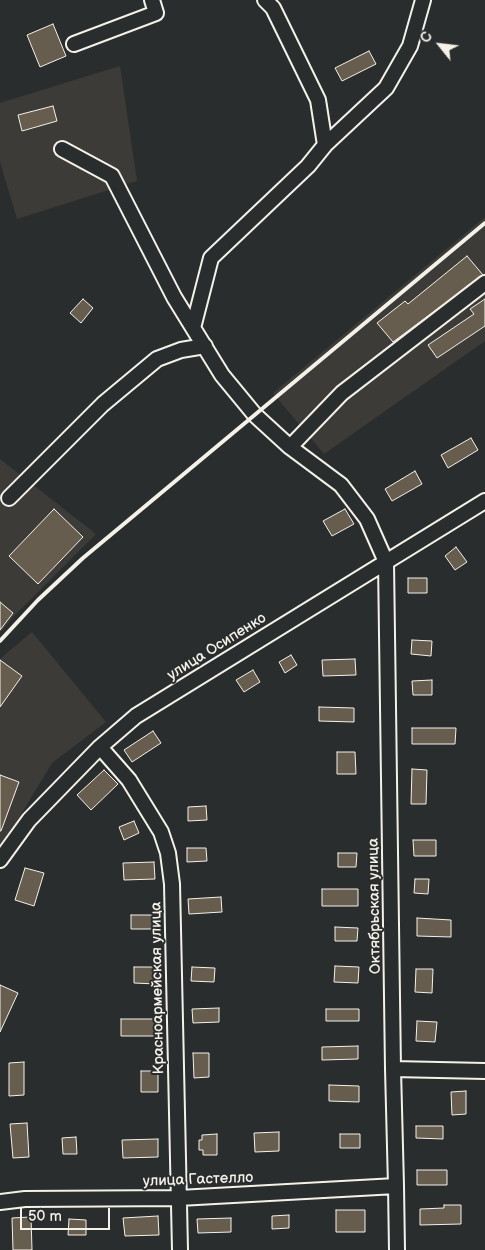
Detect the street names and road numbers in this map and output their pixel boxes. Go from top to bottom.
street label: улица Осипенко [164,609,270,685]
street label: Октябрьская улица [365,838,385,974]
street label: Красноармейская улица [147,902,169,1074]
street label: улица Гастелло [143,1169,253,1191]

